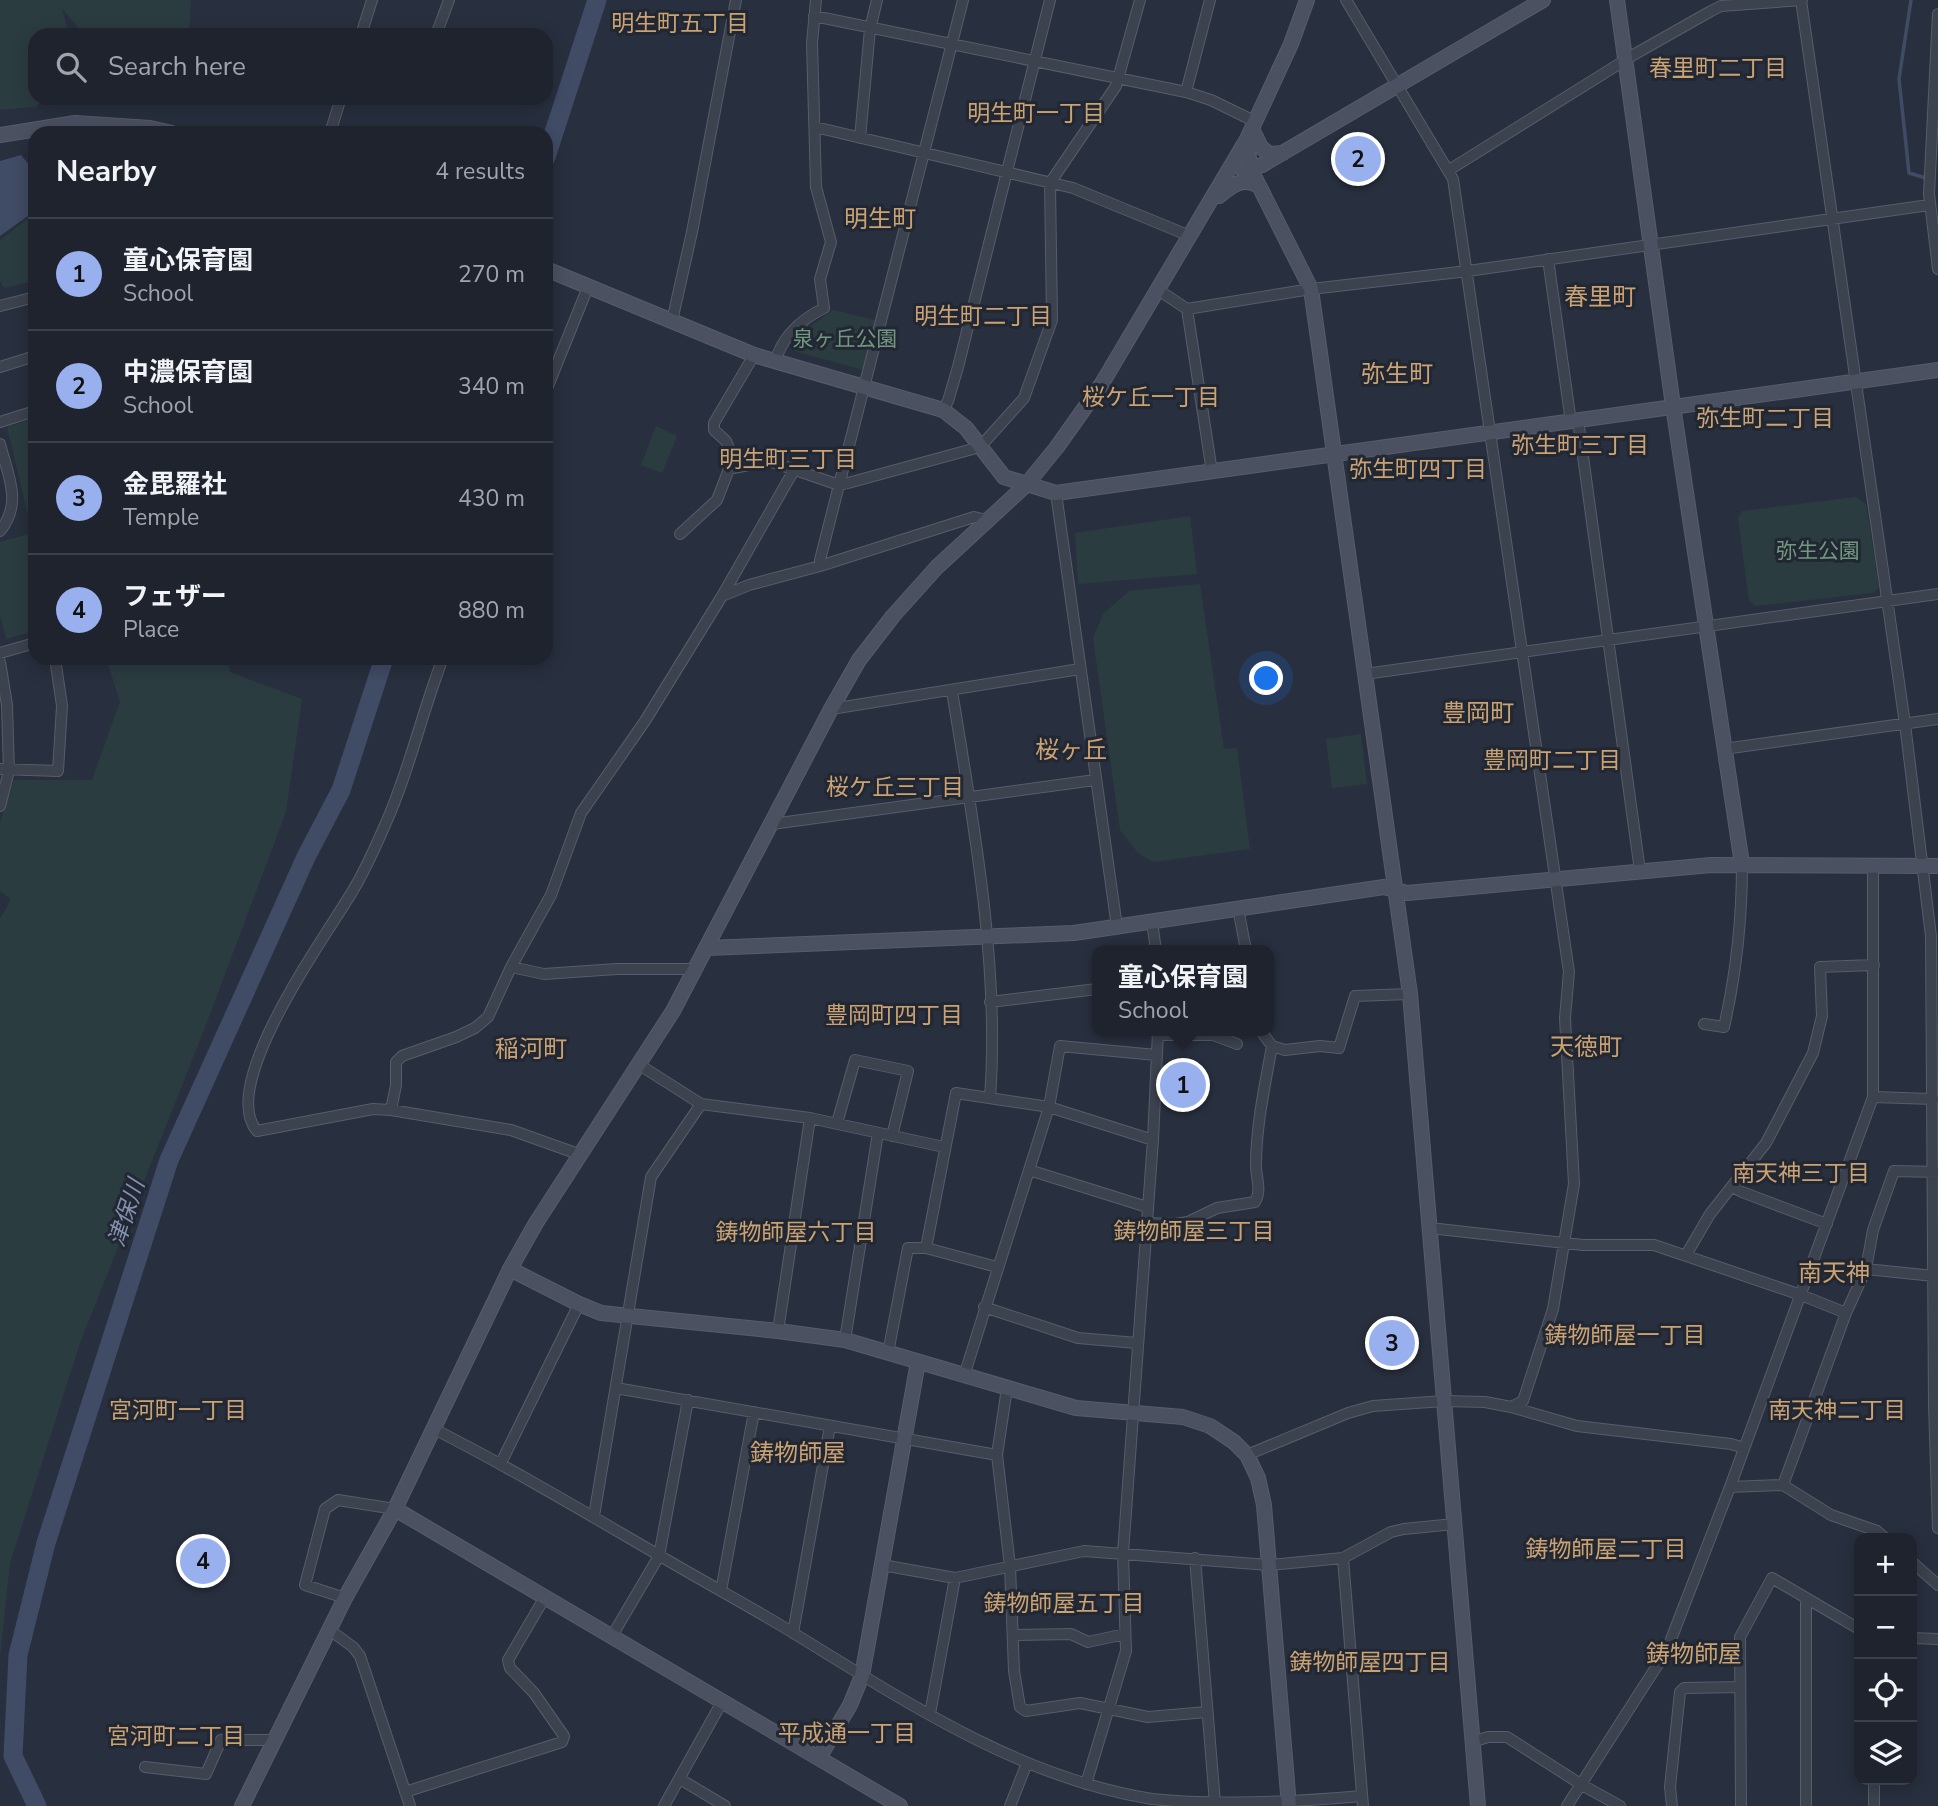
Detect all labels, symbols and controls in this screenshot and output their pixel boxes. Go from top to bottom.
district label: 明生町五丁目 [611,8,749,39]
search box [28,28,553,105]
icon: search [52,48,90,86]
text: Search here [108,49,246,84]
district label: 春里町二丁目 [1649,53,1787,84]
district label: 明生町一丁目 [967,98,1105,129]
pin: 2 [1335,133,1381,185]
text: Nearby [56,151,156,192]
text: 4 results [435,156,525,187]
district label: 明生町 [844,203,916,235]
text: 童心保育園 [123,243,253,278]
text: 1 [72,259,86,290]
text: 270 m [458,259,525,290]
text: School [123,278,193,309]
district label: 春里町 [1564,281,1636,313]
district label: 明生町二丁目 [914,301,1052,332]
park label: 泉ヶ丘公園 [793,325,898,353]
text: 中濃保育園 [123,355,253,390]
district label: 弥生町 [1361,358,1433,390]
text: 2 [72,371,86,402]
text: 340 m [458,371,525,402]
district label: 桜ケ丘一丁目 [1082,382,1220,413]
text: School [123,390,193,421]
district label: 弥生町二丁目 [1696,403,1834,434]
district label: 弥生町三丁目 [1511,430,1649,461]
district label: 明生町三丁目 [719,444,857,475]
district label: 弥生町四丁目 [1349,454,1487,485]
text: 金毘羅社 [123,467,227,502]
text: 3 [72,483,86,514]
text: 430 m [458,483,525,514]
text: Temple [123,502,199,533]
park label: 弥生公園 [1776,537,1860,565]
text: フェザー [123,579,227,614]
text: 4 [72,595,86,626]
text: 880 m [458,595,525,626]
text: Place [123,614,179,645]
your location [1249,661,1283,695]
district label: 豊岡町 [1442,697,1514,729]
district label: 桜ヶ丘 [1035,734,1107,766]
district label: 豊岡町二丁目 [1483,745,1621,776]
district label: 桜ケ丘三丁目 [826,772,964,803]
popup [1092,945,1274,1036]
text: 童心保育園 [1118,960,1248,995]
text: School [1118,995,1188,1026]
district label: 豊岡町四丁目 [825,1000,963,1031]
district label: 天徳町 [1550,1031,1622,1063]
district label: 稲河町 [495,1033,567,1065]
pin: 1 [1160,1059,1206,1111]
district label: 南天神三丁目 [1732,1158,1870,1189]
water label: 津保川 [101,1173,153,1251]
district label: 鋳物師屋三丁目 [1114,1216,1275,1247]
district label: 鋳物師屋六丁目 [716,1217,877,1248]
district label: 南天神 [1798,1257,1870,1289]
pin: 3 [1369,1317,1415,1369]
district label: 鋳物師屋一丁目 [1545,1320,1706,1351]
district label: 宮河町一丁目 [109,1395,247,1426]
district label: 南天神二丁目 [1768,1395,1906,1426]
district label: 鋳物師屋 [750,1437,846,1469]
map controls [1854,1533,1917,1785]
button: + [1854,1533,1917,1596]
district label: 鋳物師屋二丁目 [1526,1534,1687,1565]
pin: 4 [180,1535,226,1587]
district label: 鋳物師屋五丁目 [984,1588,1145,1619]
button: − [1854,1596,1917,1659]
district label: 鋳物師屋 [1646,1638,1742,1670]
district label: 鋳物師屋四丁目 [1290,1647,1451,1678]
button: locate [1854,1659,1917,1722]
district label: 平成通一丁目 [778,1718,916,1749]
district label: 宮河町二丁目 [107,1721,245,1752]
button: layers [1854,1722,1917,1785]

